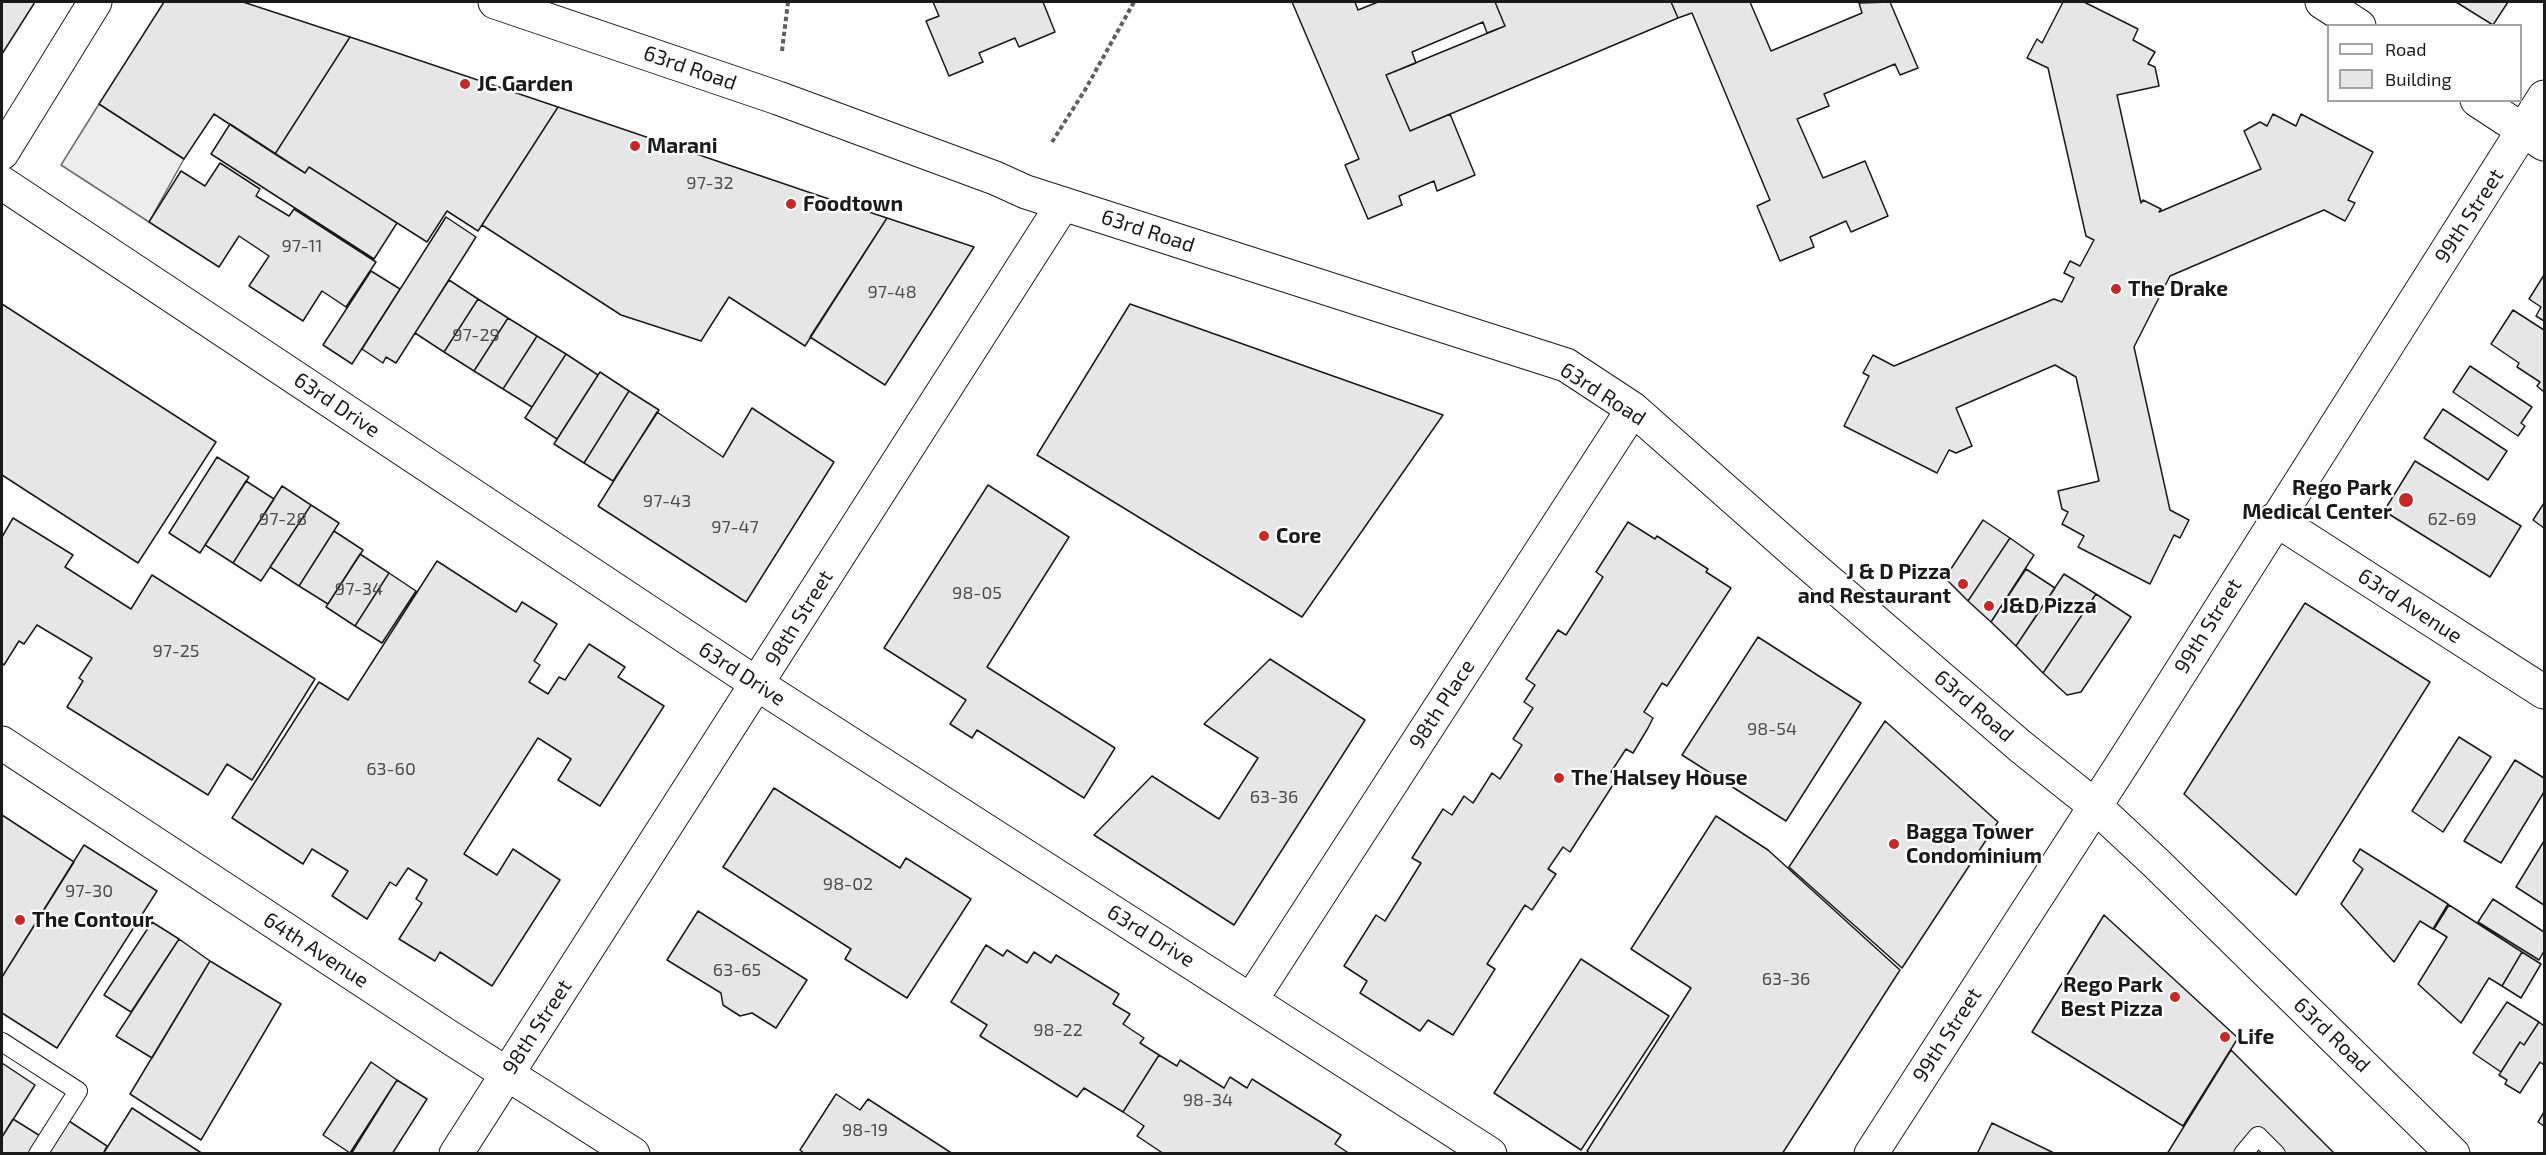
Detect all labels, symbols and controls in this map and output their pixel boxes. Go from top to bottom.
legend [2327,24,2522,102]
text: Road [2385,38,2426,60]
street label: 63rd Road [640,40,740,96]
text: Building [2385,68,2452,90]
place label: JC Garden [477,71,573,97]
marker: JC Garden [458,77,472,91]
place label: Marani [647,133,717,159]
marker: Marani [628,139,642,153]
street label: 99th Street [2429,164,2509,268]
house number: 97-32 [686,172,734,194]
place label: Foodtown [803,191,903,217]
marker: Foodtown [784,197,798,211]
street label: 63rd Road [1098,204,1198,258]
house number: 97-11 [282,235,322,257]
place label: The Drake [2128,276,2228,302]
house number: 97-48 [867,281,917,303]
marker: The Drake [2109,282,2123,296]
house number: 97-29 [452,324,500,346]
street label: 63rd Road [1555,357,1651,431]
street label: 63rd Drive [289,367,385,443]
place label: Rego Park Medical Center [2242,475,2392,525]
house number: 97-43 [643,490,691,512]
marker: Rego Park Medical Center [2397,491,2415,509]
house number: 97-28 [259,508,307,530]
house number: 62-69 [2427,508,2477,530]
house number: 97-47 [711,516,759,538]
place label: Core [1276,523,1321,549]
marker: Core [1257,529,1271,543]
place label: J & D Pizza and Restaurant [1798,559,1951,609]
street label: 63rd Avenue [2353,563,2467,649]
street label: 98th Street [760,566,838,670]
street label: 99th Street [2169,574,2247,678]
marker: J & D Pizza and Restaurant [1956,577,1970,591]
house number: 97-34 [335,578,383,600]
house number: 98-05 [952,582,1002,604]
place label: J&D Pizza [2001,593,2097,619]
marker: J&D Pizza [1982,599,1996,613]
street label: 63rd Drive [694,637,790,711]
house number: 97-25 [153,640,199,662]
street label: 98th Place [1404,655,1480,753]
street label: 63rd Road [1929,665,2019,747]
house number: 98-54 [1747,718,1797,740]
house number: 63-60 [366,758,416,780]
place label: The Halsey House [1571,765,1748,791]
marker: The Halsey House [1552,771,1566,785]
house number: 63-36 [1250,786,1298,808]
place label: Bagga Tower Condominium [1906,819,2042,869]
marker: Bagga Tower Condominium [1887,837,1901,851]
house number: 98-02 [823,873,873,895]
house number: 97-30 [65,880,113,902]
street label: 63rd Drive [1103,899,1199,973]
place label: The Contour [32,907,153,933]
street label: 64th Avenue [259,907,373,993]
marker: The Contour [13,913,27,927]
house number: 63-65 [713,959,761,981]
house number: 63-36 [1762,968,1810,990]
place label: Rego Park Best Pizza [2061,972,2163,1022]
street label: 98th Street [497,975,577,1079]
street label: 99th Street [1907,983,1987,1087]
marker: Rego Park Best Pizza [2168,990,2182,1004]
street label: 63rd Road [2288,992,2376,1078]
house number: 98-22 [1033,1019,1083,1041]
place label: Life [2237,1024,2274,1050]
marker: Life [2218,1030,2232,1044]
house number: 98-34 [1183,1089,1233,1111]
house number: 98-19 [842,1119,888,1141]

